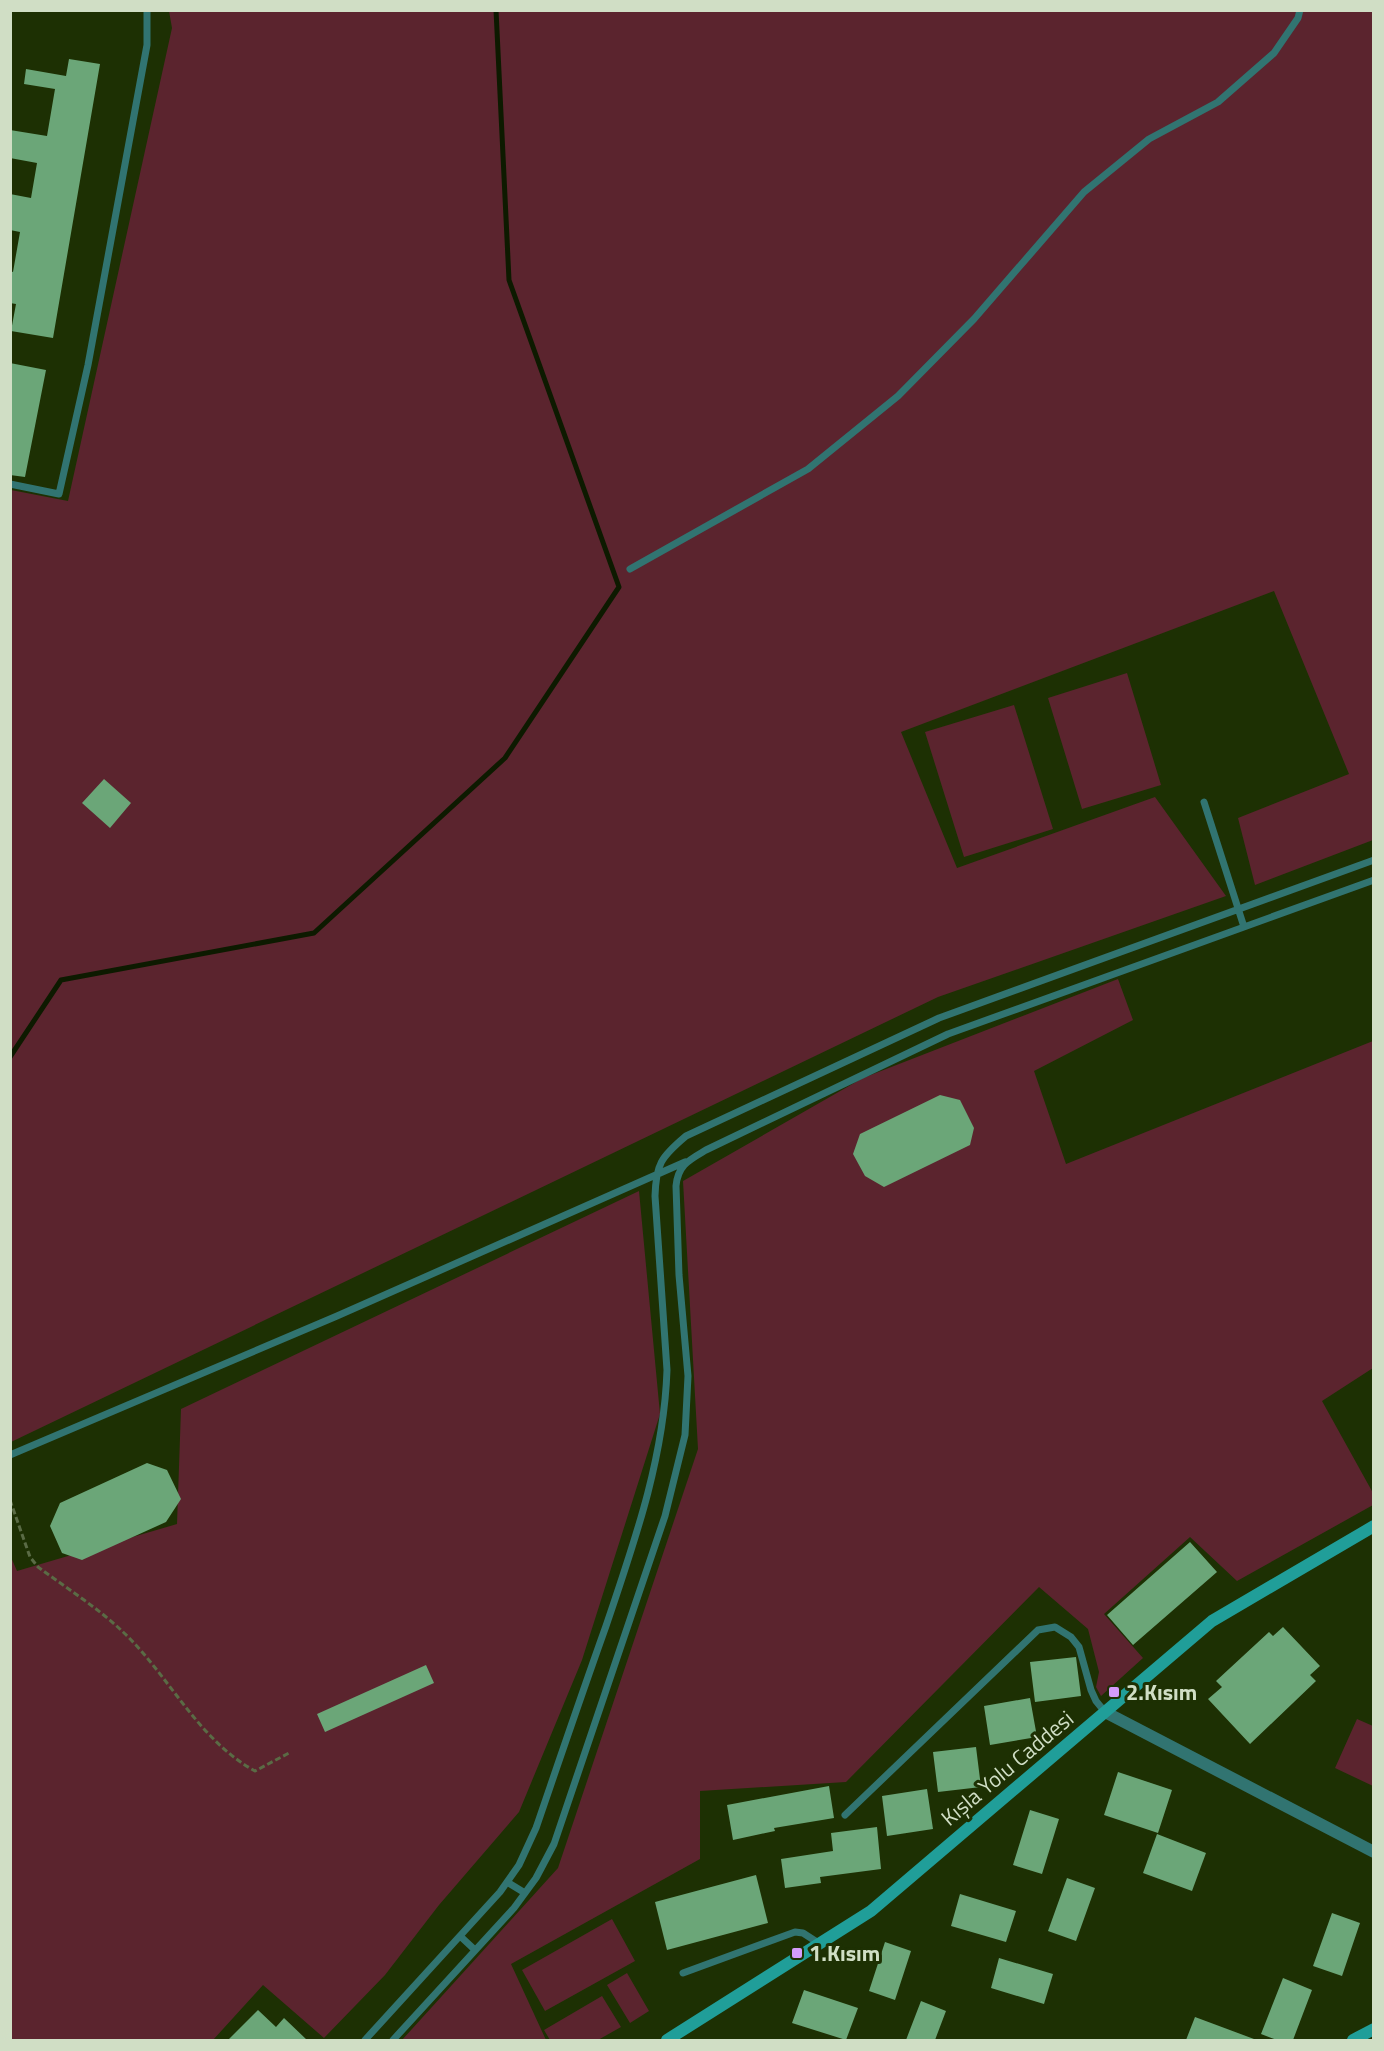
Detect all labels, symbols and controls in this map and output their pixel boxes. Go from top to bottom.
place label: 2.Kısım [1126,1675,1197,1709]
marker: 2.Kısım [1107,1685,1121,1699]
street label: Kışla Yolu Caddesi [933,1702,1081,1834]
place label: 1.Kısım [809,1936,880,1970]
marker: 1.Kısım [790,1946,804,1960]

